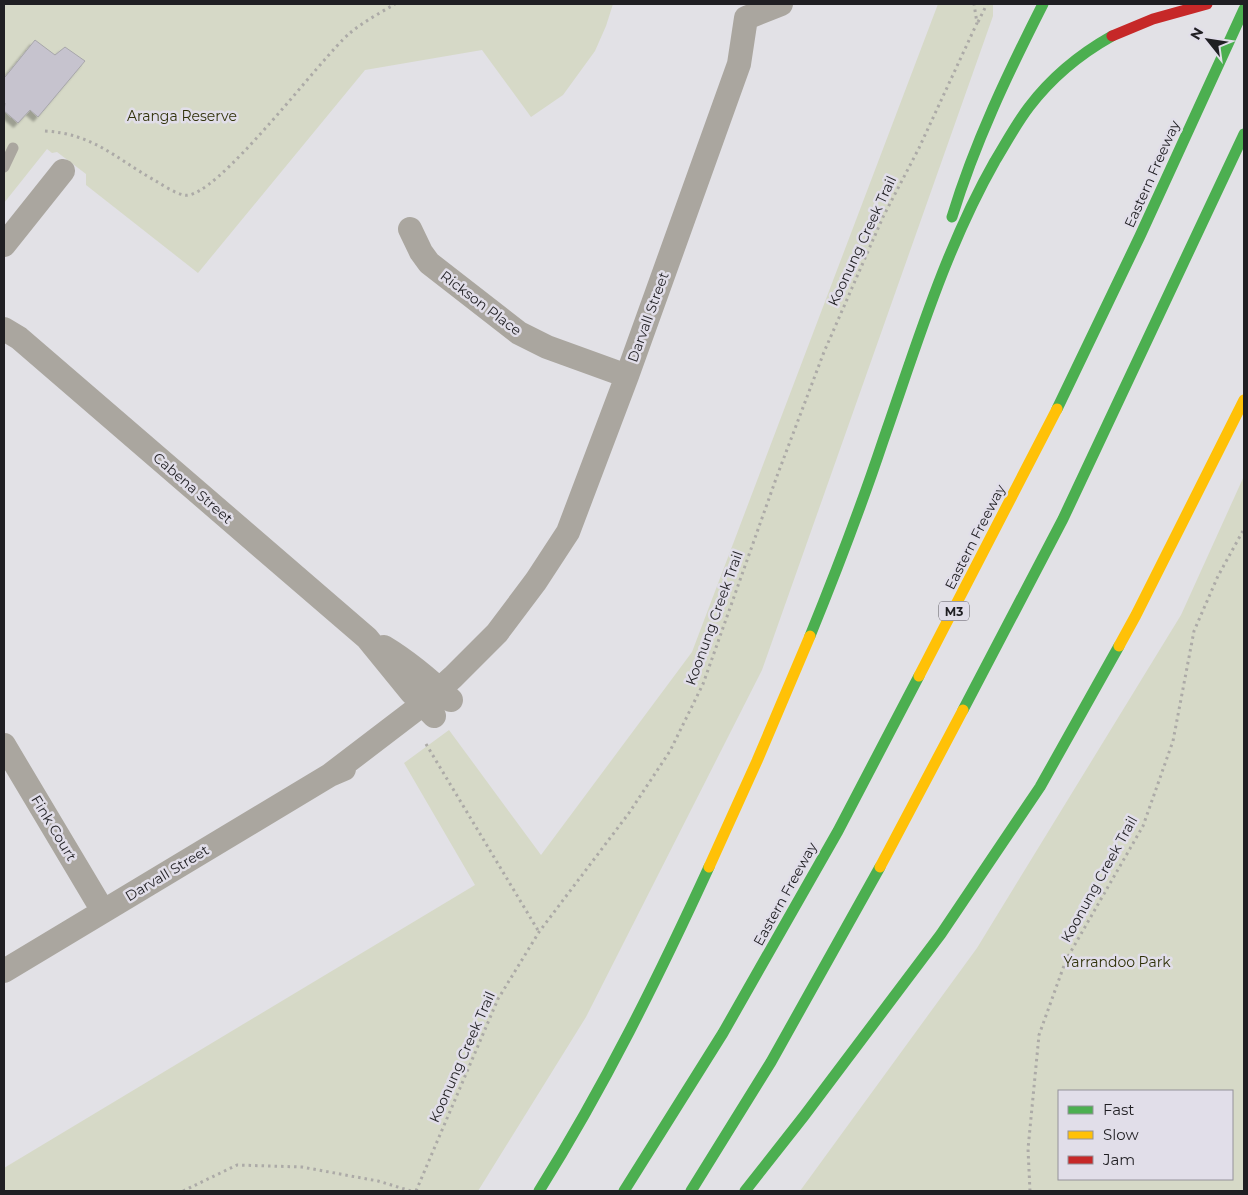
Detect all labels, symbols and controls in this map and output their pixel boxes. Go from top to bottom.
north arrow [1183,15,1233,65]
text: N [1186,24,1207,43]
park label: Aranga Reserve [127,107,237,125]
street label: Eastern Freeway [1120,117,1184,230]
street label: Koonung Creek Trail [824,173,900,309]
street label: Rickson Place [437,267,525,339]
street label: Darvall Street [623,269,673,365]
street label: Cabena Street [149,448,237,528]
street label: Eastern Freeway [941,481,1009,592]
street label: Koonung Creek Trail [681,548,747,688]
road number: M3 [939,602,969,620]
street label: Fink Court [27,792,81,864]
street label: Koonung Creek Trail [1057,813,1141,945]
street label: Eastern Freeway [749,839,821,949]
street label: Darvall Street [122,841,213,905]
park label: Yarrandoo Park [1063,953,1171,971]
street label: Koonung Creek Trail [425,989,499,1125]
legend [1058,1090,1233,1180]
text: Fast [1103,1100,1134,1119]
text: Slow [1103,1125,1139,1144]
text: Jam [1102,1150,1135,1169]

